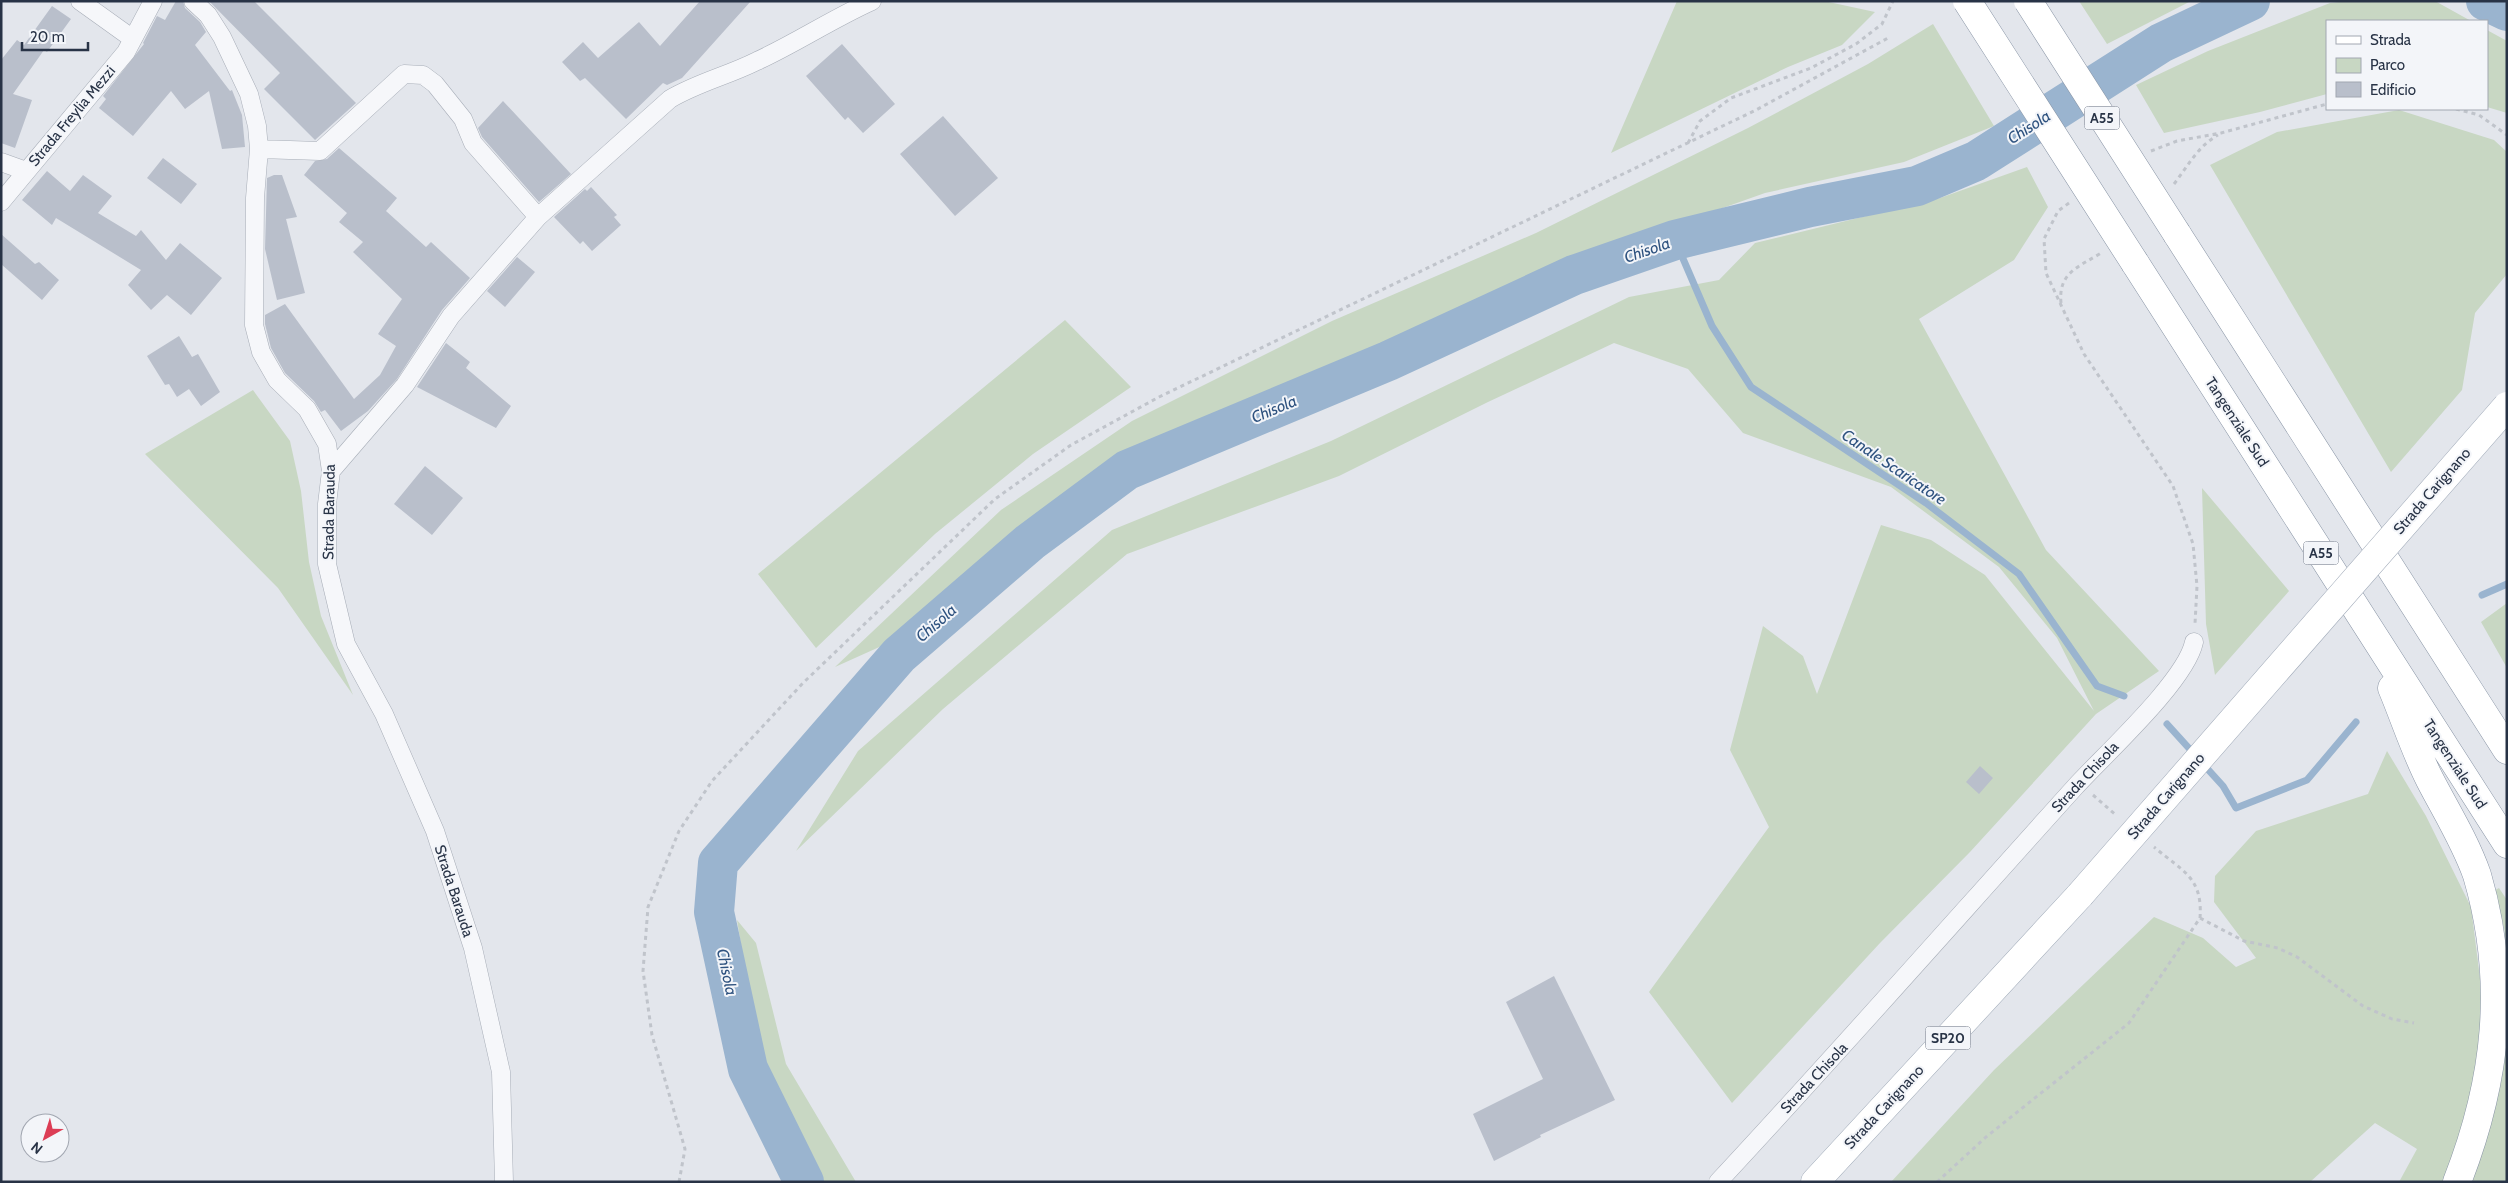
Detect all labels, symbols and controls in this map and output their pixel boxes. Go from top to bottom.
scale bar [22,20,89,52]
legend [2326,20,2488,110]
text: 20 m [30,28,65,46]
text: Strada [2370,31,2412,49]
text: Parco [2370,56,2405,74]
street label: Strada Freylia Mezzi [25,62,119,170]
text: Edificio [2370,81,2416,99]
water label: Chisola [2004,106,2054,148]
road number: A55 [2084,106,2120,130]
water label: Chisola [1621,233,1673,267]
street label: Tangenziale Sud [2201,374,2273,470]
water label: Chisola [1248,391,1300,427]
water label: Canale Scaricatore [1838,425,1950,509]
street label: Strada Carignano [2390,444,2474,538]
street label: Strada Barauda [319,463,339,560]
road number: A55 [2304,542,2338,564]
water label: Chisola [912,600,960,646]
street label: Tangenziale Sud [2419,716,2491,812]
street label: Strada Chisola [2048,737,2123,816]
street label: Strada Carignano [2124,749,2208,843]
street label: Strada Barauda [431,843,478,940]
water label: Chisola [713,947,741,997]
road number: SP20 [1926,1026,1970,1050]
street label: Strada Chisola [1777,1038,1852,1117]
street label: Strada Carignano [1840,1061,1928,1153]
north arrow [20,1113,70,1163]
text: N [27,1138,46,1158]

